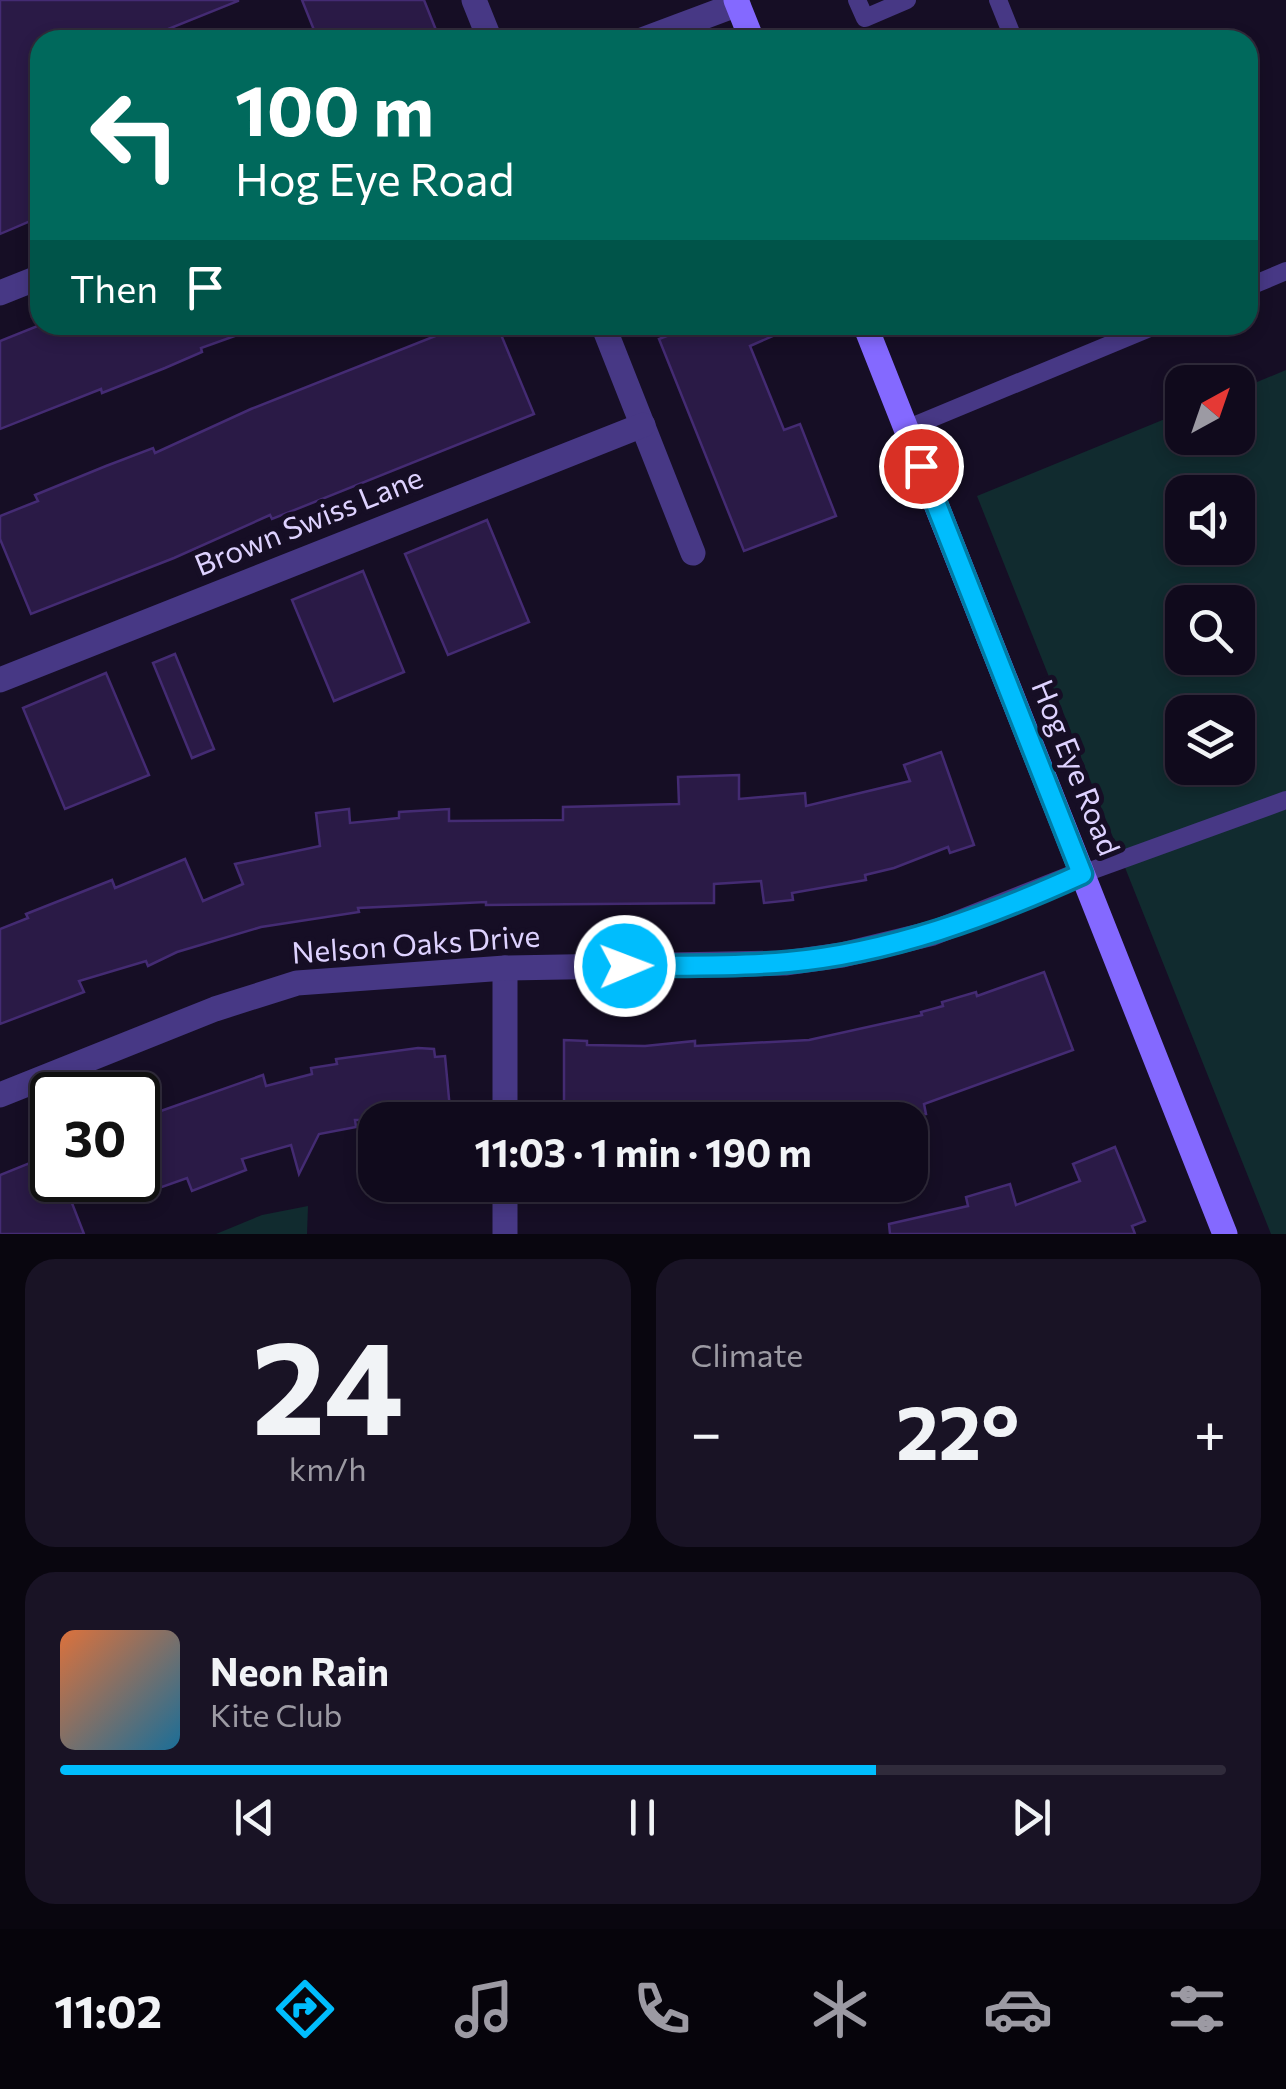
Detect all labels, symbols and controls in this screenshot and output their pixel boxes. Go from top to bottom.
text: 100 m [235,65,434,150]
icon: left [70,70,200,200]
text: Hog Eye Road [235,150,515,205]
icon: arrive [178,260,233,315]
text: Then [70,264,158,311]
north arrow [1165,365,1255,455]
map controls [1165,365,1255,785]
pin [879,424,964,509]
icon: arrive [894,439,949,494]
street label: Brown Swiss Lane [189,457,428,582]
button: sound [1165,475,1255,565]
button: search [1165,585,1255,675]
street label: Hog Eye Road [1025,674,1129,860]
button: layers [1165,695,1255,785]
position arrow [573,914,677,1018]
street label: Nelson Oaks Drive [290,915,541,970]
speed limit sign: 30 [30,1072,160,1202]
text: 11:03 · 1 min · 190 m [474,1128,812,1175]
text: 24 [252,1303,404,1462]
text: Climate [691,1334,803,1374]
text: 22° [896,1384,1019,1475]
text: − [691,1397,722,1464]
text: + [1194,1397,1226,1464]
text: km/h [289,1448,367,1488]
text: Neon Rain [210,1647,389,1694]
text: Kite Club [210,1694,342,1734]
icon: previous [227,1790,282,1845]
icon: pause [615,1790,670,1845]
icon: next [1004,1790,1059,1845]
icon: directions [270,1974,340,2044]
icon: music [449,1974,519,2044]
icon: phone [627,1974,697,2044]
icon: climate [805,1974,875,2044]
icon: car [983,1974,1053,2044]
icon: filters [1162,1974,1232,2044]
text: 11:02 [54,1982,162,2037]

